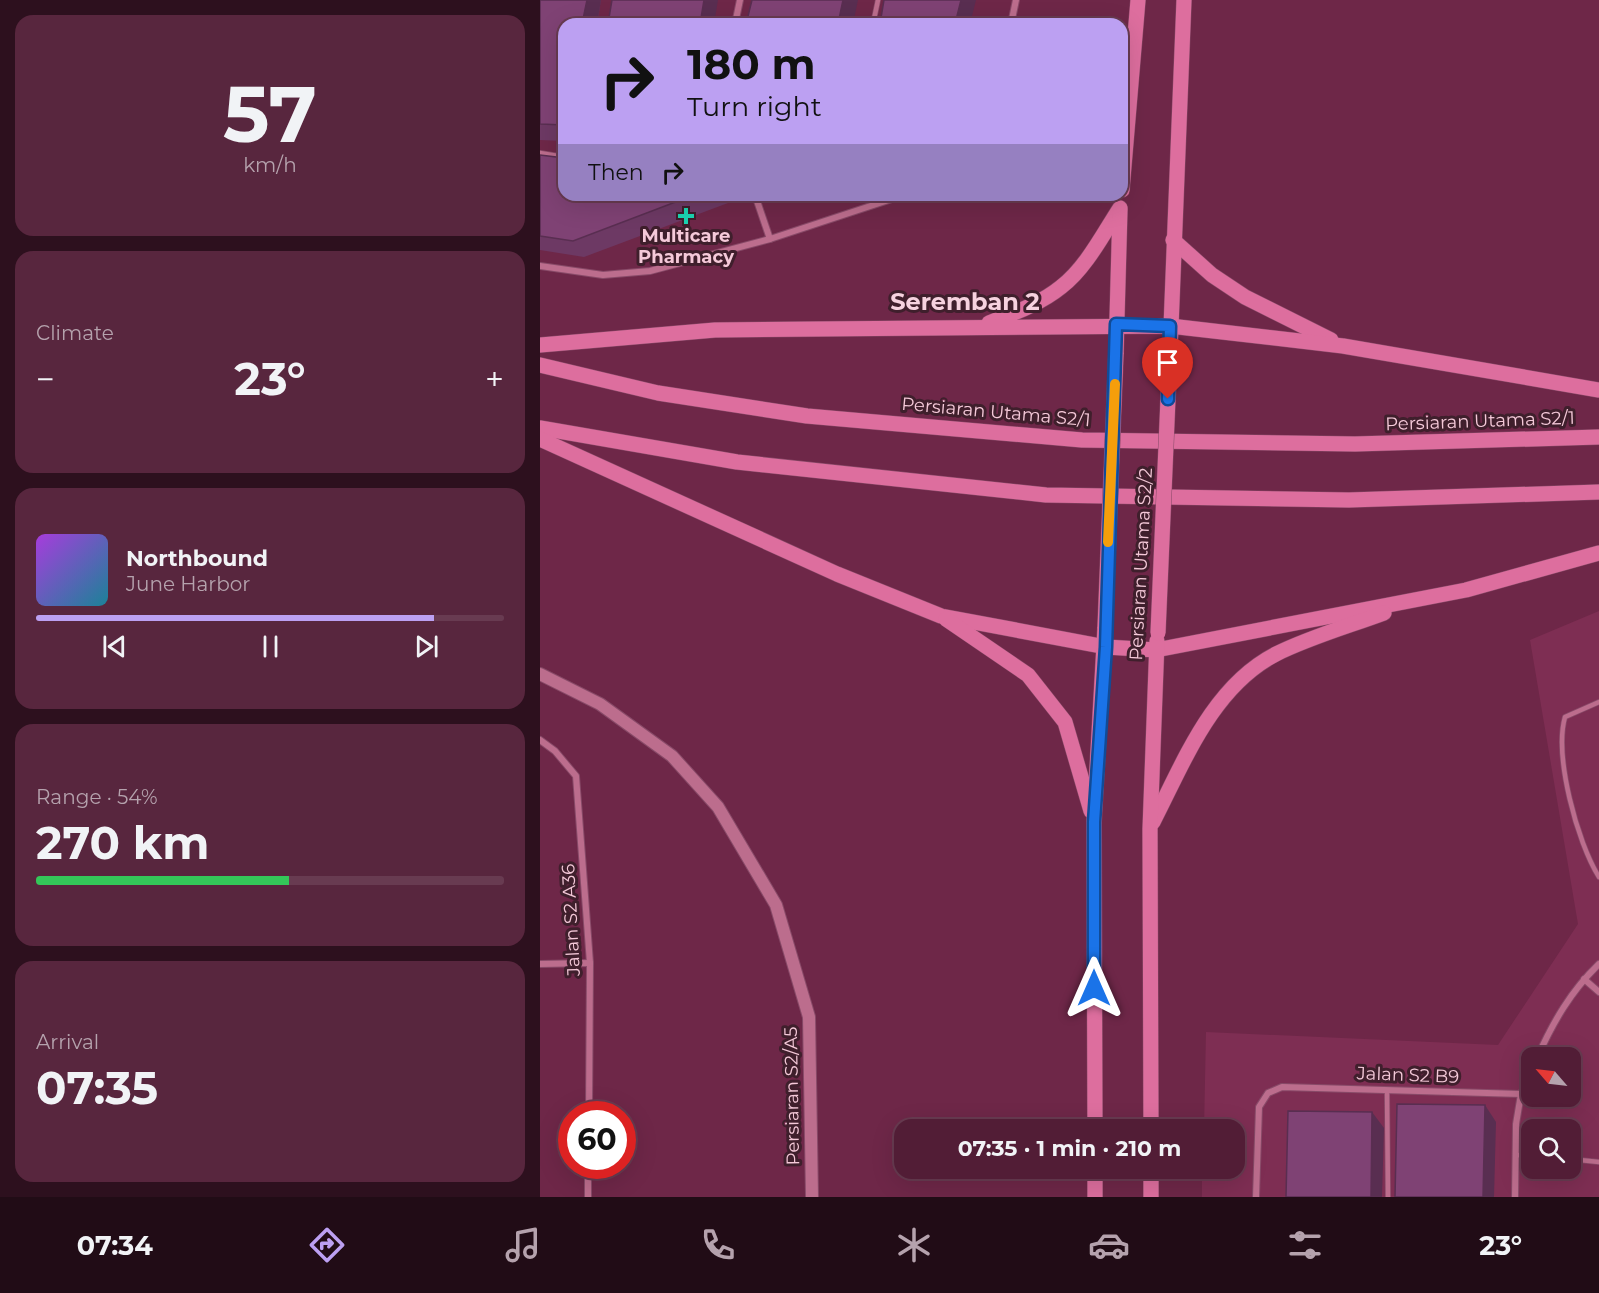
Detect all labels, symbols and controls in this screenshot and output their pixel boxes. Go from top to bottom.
text: 180 m [687,38,816,90]
icon: right [588,42,666,120]
text: 57 [223,66,317,162]
text: Turn right [687,90,822,123]
text: km/h [243,153,297,177]
icon: right [656,156,689,189]
text: Then [588,159,644,186]
marker: Multicare Pharmacy [679,209,693,223]
place label: Multicare Pharmacy [638,225,734,268]
district label: Seremban 2 [890,287,1040,316]
text: Climate [36,321,114,345]
pin [1142,337,1193,399]
icon: arrive [1151,346,1184,379]
text: 23° [234,351,306,406]
text: − [36,359,55,399]
text: + [485,359,504,399]
street label: Persiaran Utama S2/1 [901,393,1091,431]
street label: Persiaran Utama S2/1 [1385,407,1575,435]
street label: Persiaran Utama S2/2 [1125,467,1157,661]
text: Northbound [126,545,268,572]
text: June Harbor [126,572,250,596]
icon: previous [98,630,131,663]
icon: pause [254,630,287,663]
icon: next [410,630,443,663]
text: Range · 54% [36,785,158,809]
text: 270 km [36,815,209,870]
street label: Jalan S2 A36 [557,863,585,978]
position arrow [1062,956,1126,1020]
street label: Persiaran S2/A5 [780,1026,804,1166]
text: Arrival [36,1030,99,1054]
north arrow [1521,1047,1581,1107]
map controls [1521,1047,1581,1179]
text: 07:35 [36,1060,158,1115]
street label: Jalan S2 B9 [1355,1062,1460,1088]
speed limit sign: 60 [558,1101,636,1179]
button: search [1521,1119,1581,1179]
text: 07:35 · 1 min · 210 m [958,1135,1181,1162]
icon: directions [306,1224,348,1266]
icon: music [502,1224,544,1266]
icon: phone [697,1224,739,1266]
icon: climate [893,1224,935,1266]
icon: car [1088,1224,1130,1266]
icon: filters [1284,1224,1326,1266]
text: 07:34 [77,1229,153,1262]
text: 23° [1479,1229,1522,1262]

